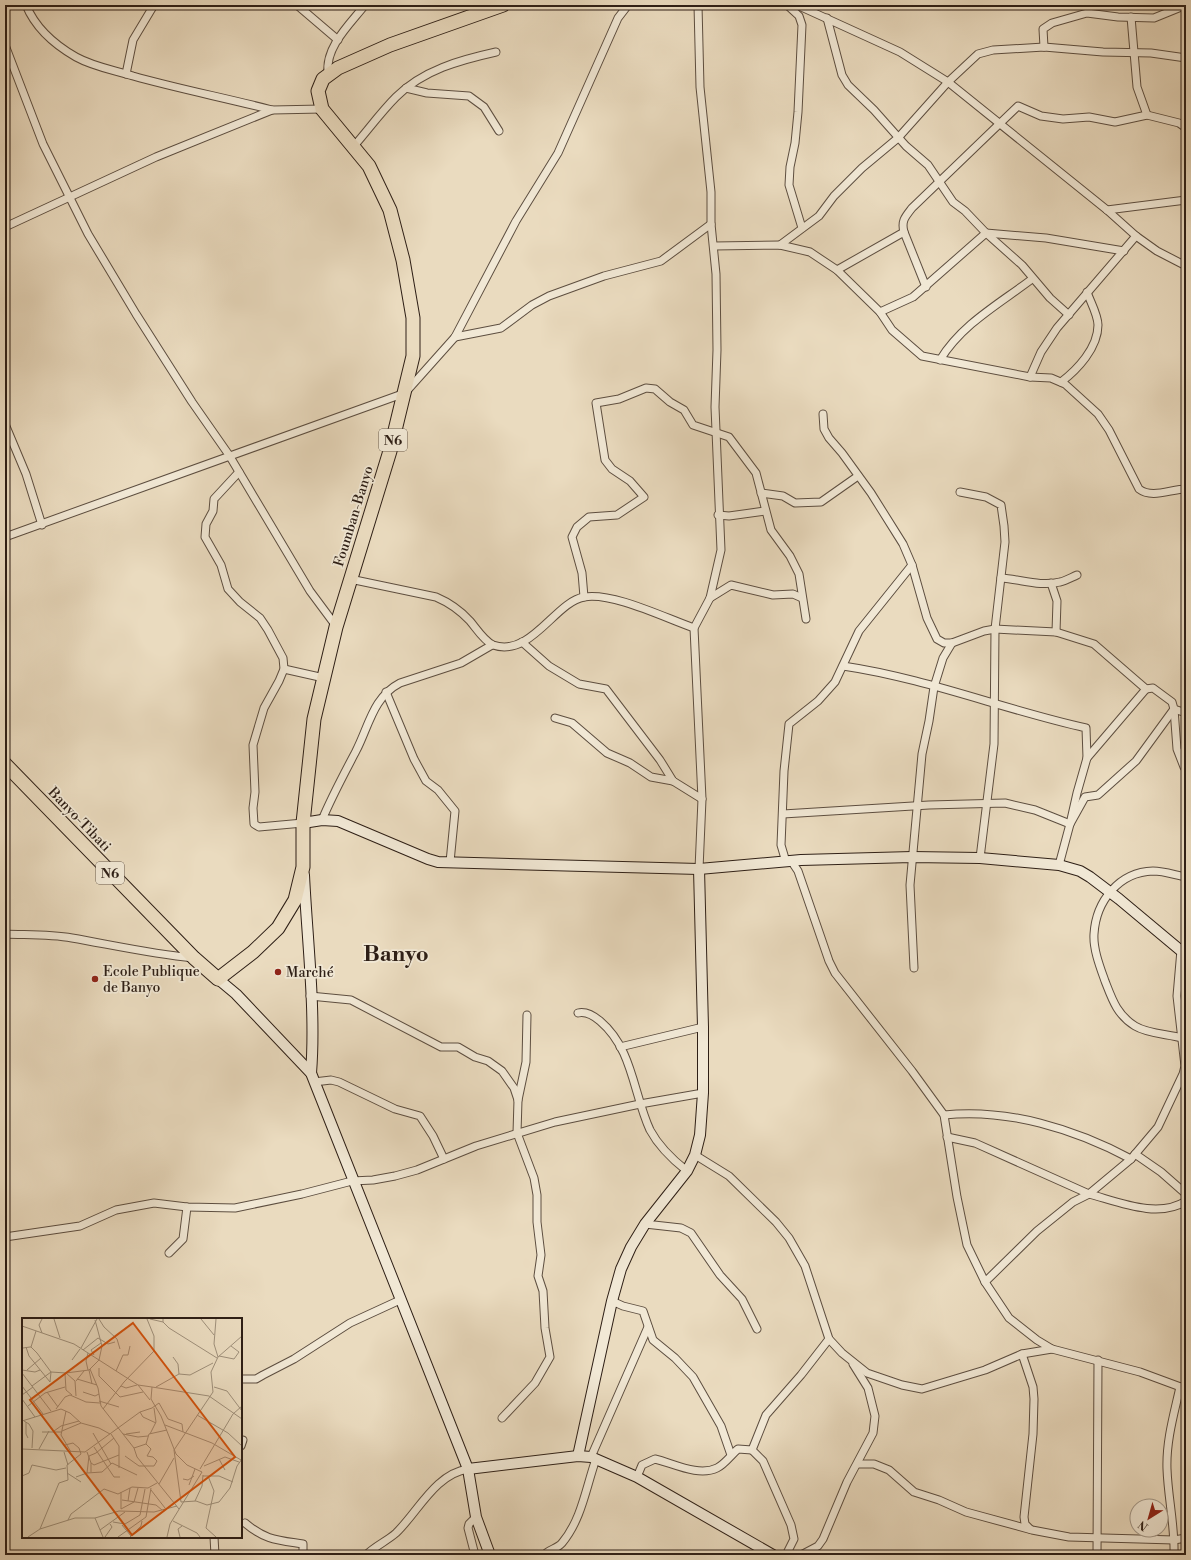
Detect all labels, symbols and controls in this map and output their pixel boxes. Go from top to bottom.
road number: N6 [379,429,407,451]
street label: Foumban-Banyo [330,463,378,569]
street label: Banyo-Tibati [43,783,115,856]
road number: N6 [96,862,124,884]
district label: Banyo [363,941,429,968]
place label: Ecole Publique de Banyo [103,963,200,997]
place label: Marché [286,964,334,982]
marker: Marché [273,967,283,977]
marker: Ecole Publique de Banyo [90,974,100,984]
inset map [22,1318,242,1538]
north arrow [1129,1498,1169,1538]
text: N [1136,1517,1151,1533]

